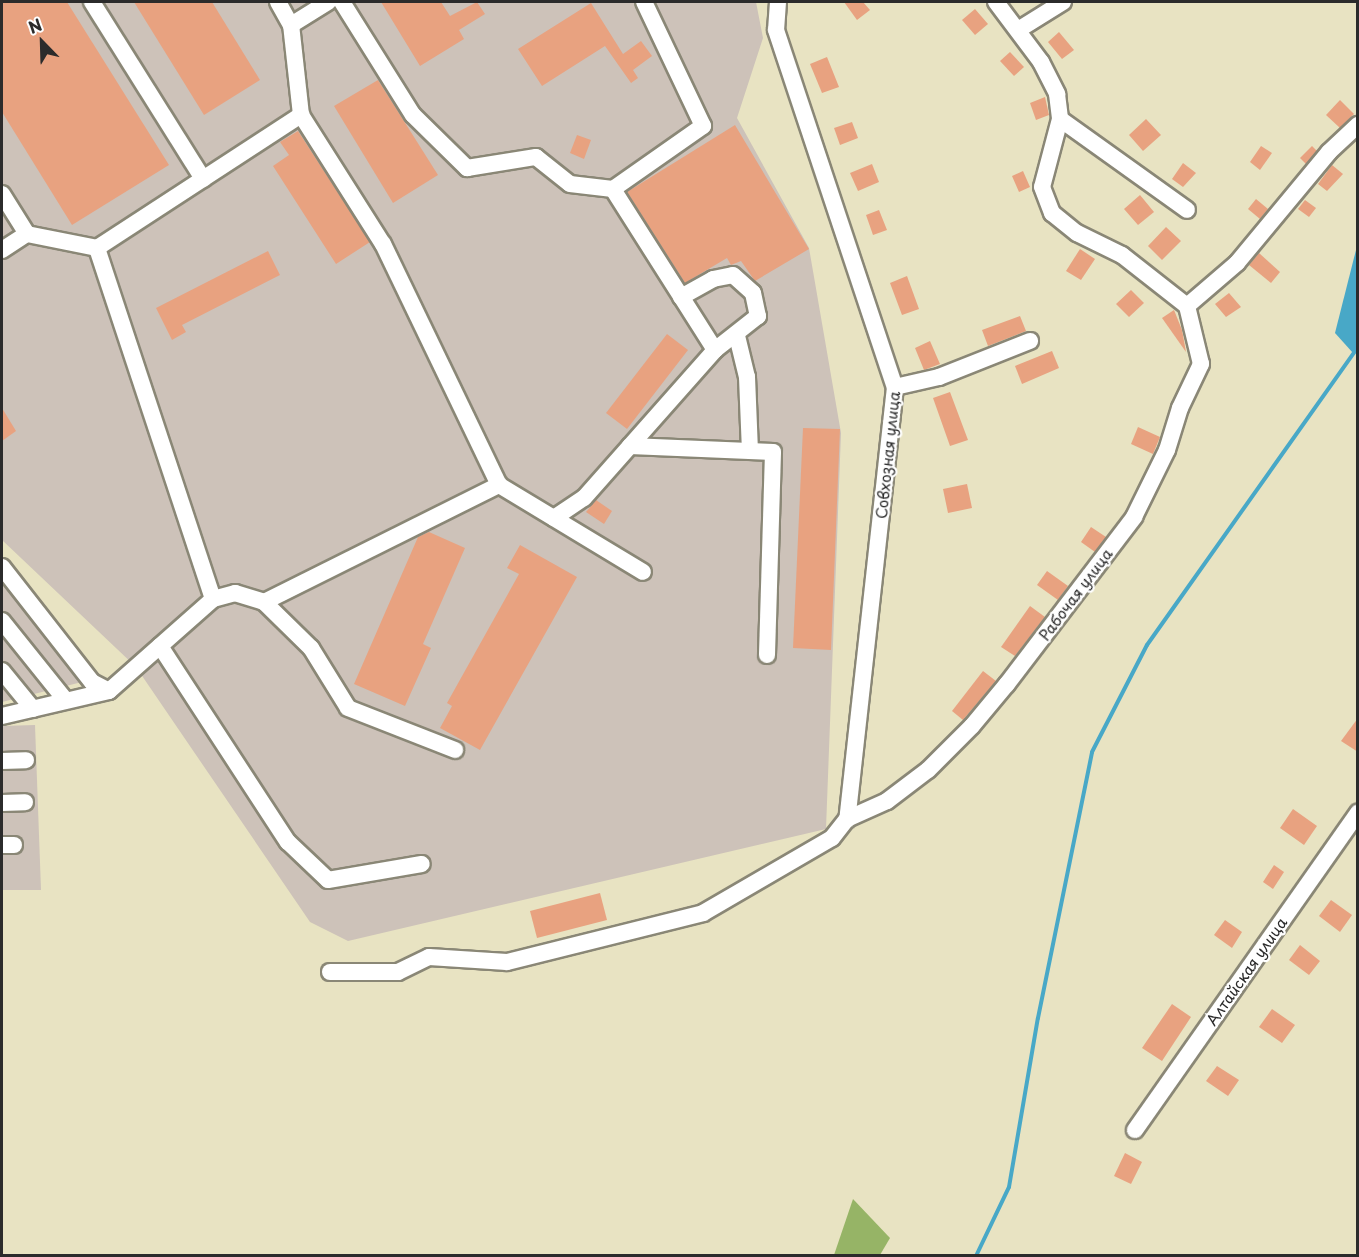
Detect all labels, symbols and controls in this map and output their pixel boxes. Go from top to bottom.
north arrow [12,12,72,72]
text: N [24,12,45,39]
street label: Совхозная улица [871,390,903,520]
street label: Рабочая улица [1035,544,1115,644]
street label: Алтайская улица [1202,913,1290,1029]

